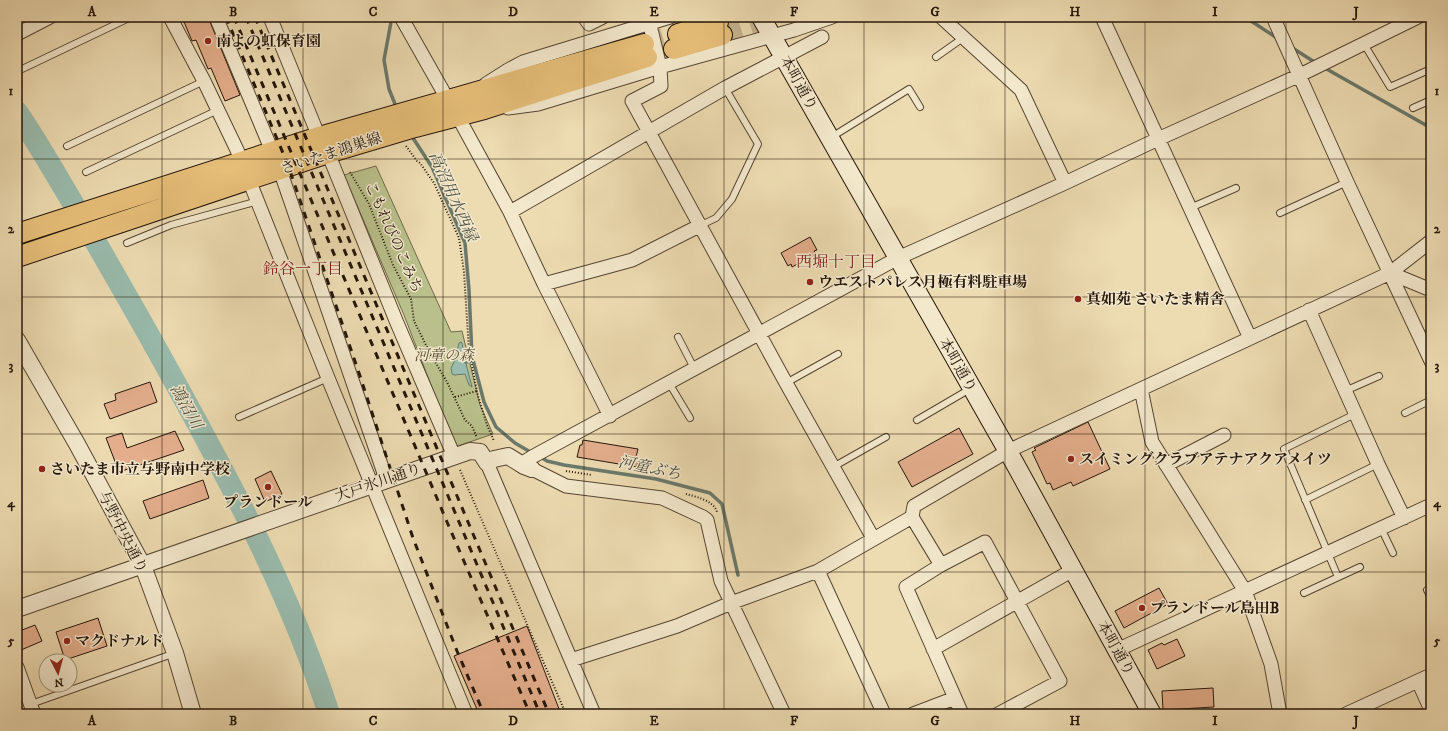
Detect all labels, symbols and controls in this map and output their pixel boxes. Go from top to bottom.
text: A [87,4,97,20]
text: B [229,4,237,20]
text: C [369,4,378,20]
text: D [508,4,518,20]
text: E [649,4,659,20]
text: F [790,4,799,20]
text: G [930,4,940,20]
text: H [1070,4,1081,20]
text: I [1212,4,1218,20]
text: J [1351,4,1359,21]
place label: 南よの虹保育園 [216,32,321,51]
marker: 南よの虹保育園 [203,36,213,46]
street label: 本町通り [776,52,821,114]
text: 1 [9,83,14,99]
text: 1 [1435,83,1440,99]
street label: さいたま鴻巣線 [278,128,384,179]
water label: 高沼用水西縁 [424,148,483,246]
street label: こもれびのこみち [360,179,427,296]
text: 2 [8,221,15,237]
text: 2 [1434,221,1441,237]
district label: 西堀十丁目 [796,252,876,272]
district label: 鈴谷一丁目 [262,259,343,279]
place label: ウエストパレス月極有料駐車場 [818,273,1027,292]
marker: ウエストパレス月極有料駐車場 [805,277,815,287]
place label: 真如苑 さいたま精舎 [1086,290,1225,309]
marker: 真如苑 さいたま精舎 [1073,294,1083,304]
street label: 本町通り [934,335,981,396]
park label: 河童の森 [414,346,476,365]
text: 3 [9,358,14,374]
text: 3 [1435,358,1440,374]
water label: 鴻沼川 [166,381,207,434]
place label: スイミングクラブアテナアクアメイツ [1079,450,1332,469]
water label: 河童ぶち [616,452,683,484]
marker: スイミングクラブアテナアクアメイツ [1066,454,1076,464]
street label: 大戸氷川通り [333,459,424,506]
place label: さいたま市立与野南中学校 [50,460,230,479]
marker: さいたま市立与野南中学校 [37,464,47,474]
marker: プランドール [263,482,273,492]
street label: 与野中央通り [94,488,151,577]
place label: プランドール [223,493,313,512]
text: 4 [6,495,15,512]
text: 4 [1432,495,1441,512]
place label: プランドール島田B [1150,599,1279,618]
marker: プランドール島田B [1137,603,1147,613]
street label: 本町通り [1093,617,1138,679]
place label: マクドナルド [75,632,164,651]
text: 5 [7,633,15,649]
text: 5 [1433,633,1441,649]
marker: マクドナルド [62,636,72,646]
north arrow [38,653,78,693]
text: N [54,675,64,689]
text: A [87,713,97,729]
text: B [229,713,237,729]
text: C [369,713,378,729]
text: D [508,713,518,729]
text: E [649,713,659,729]
text: F [790,713,799,729]
text: G [930,713,940,729]
text: H [1070,713,1081,729]
text: I [1212,713,1218,729]
text: J [1351,713,1359,730]

